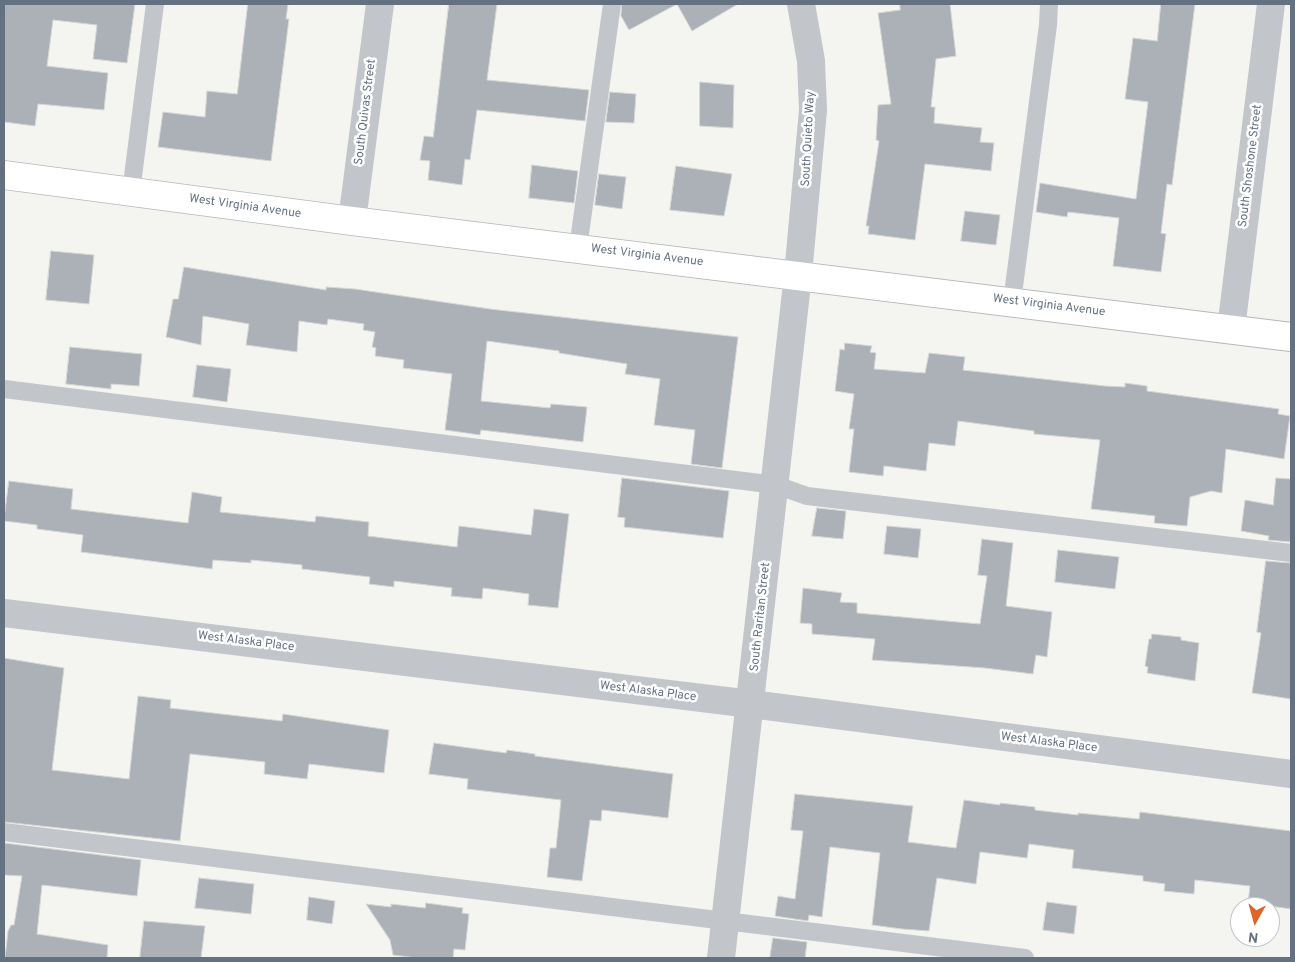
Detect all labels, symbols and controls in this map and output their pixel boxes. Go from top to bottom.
street label: South Quivas Street [352,58,380,166]
street label: South Quieto Way [799,91,819,187]
street label: South Shoshone Street [1236,104,1266,228]
street label: West Virginia Avenue [188,192,302,222]
street label: West Virginia Avenue [590,242,704,270]
street label: West Virginia Avenue [992,292,1106,320]
street label: South Raritan Street [748,562,774,672]
street label: West Alaska Place [197,629,295,655]
street label: West Alaska Place [599,679,697,705]
street label: West Alaska Place [1000,730,1098,756]
north arrow [1230,897,1280,947]
text: N [1247,927,1259,945]

